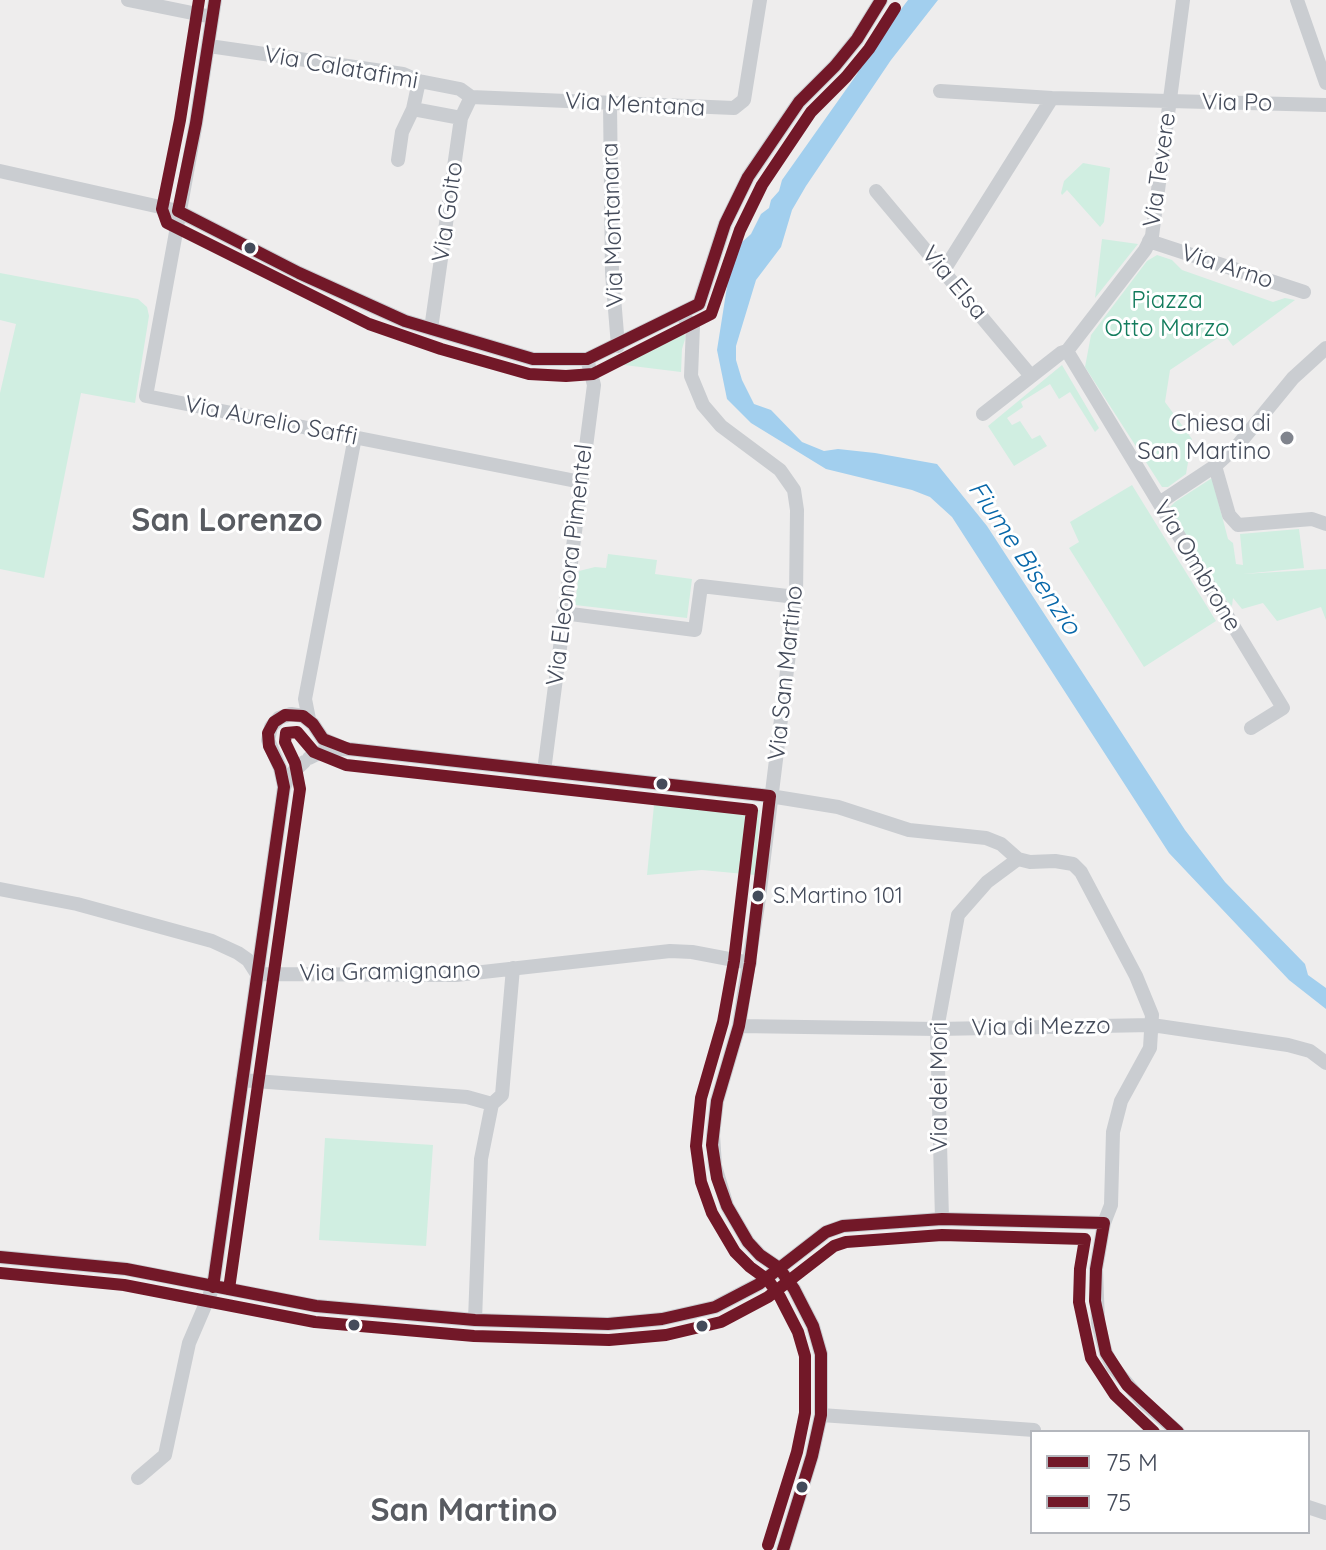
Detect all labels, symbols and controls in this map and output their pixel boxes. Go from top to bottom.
street label: Via Calatafimi [262,40,420,96]
street label: Via Mentana [564,87,706,123]
street label: Via Po [1201,88,1273,118]
street label: Via Tevere [1138,111,1182,229]
street label: Via Montanara [596,142,630,308]
street label: Via Goito [427,160,469,264]
street label: Via Arno [1177,239,1277,295]
unlabelled marker [242,240,258,256]
street label: Via Elsa [915,240,993,326]
park label: Piazza Otto Marzo [1105,287,1229,343]
street label: Via Aurelio Saffi [182,390,360,452]
place label: Chiesa di San Martino [1137,410,1271,466]
marker: Chiesa di San Martino [1278,429,1296,447]
street label: Via Eleonora Pimentel [541,442,599,688]
water label: Fiume Bisenzio [961,475,1087,641]
street label: Via Ombrone [1147,495,1247,637]
district label: San Lorenzo [131,502,323,540]
street label: Via San Martino [762,584,810,762]
unlabelled marker [654,776,670,792]
place label: S.Martino 101 [773,883,903,909]
marker: S.Martino 101 [750,888,766,904]
street label: Via Gramignano [299,956,481,988]
street label: Via di Mezzo [971,1011,1111,1043]
street label: Via dei Mori [926,1022,954,1152]
unlabelled marker [346,1317,362,1333]
unlabelled marker [694,1318,710,1334]
legend [1030,1430,1310,1534]
text: 75 M [1106,1447,1158,1477]
unlabelled marker [794,1479,810,1495]
text: 75 [1106,1487,1131,1517]
district label: San Martino [370,1492,558,1530]

